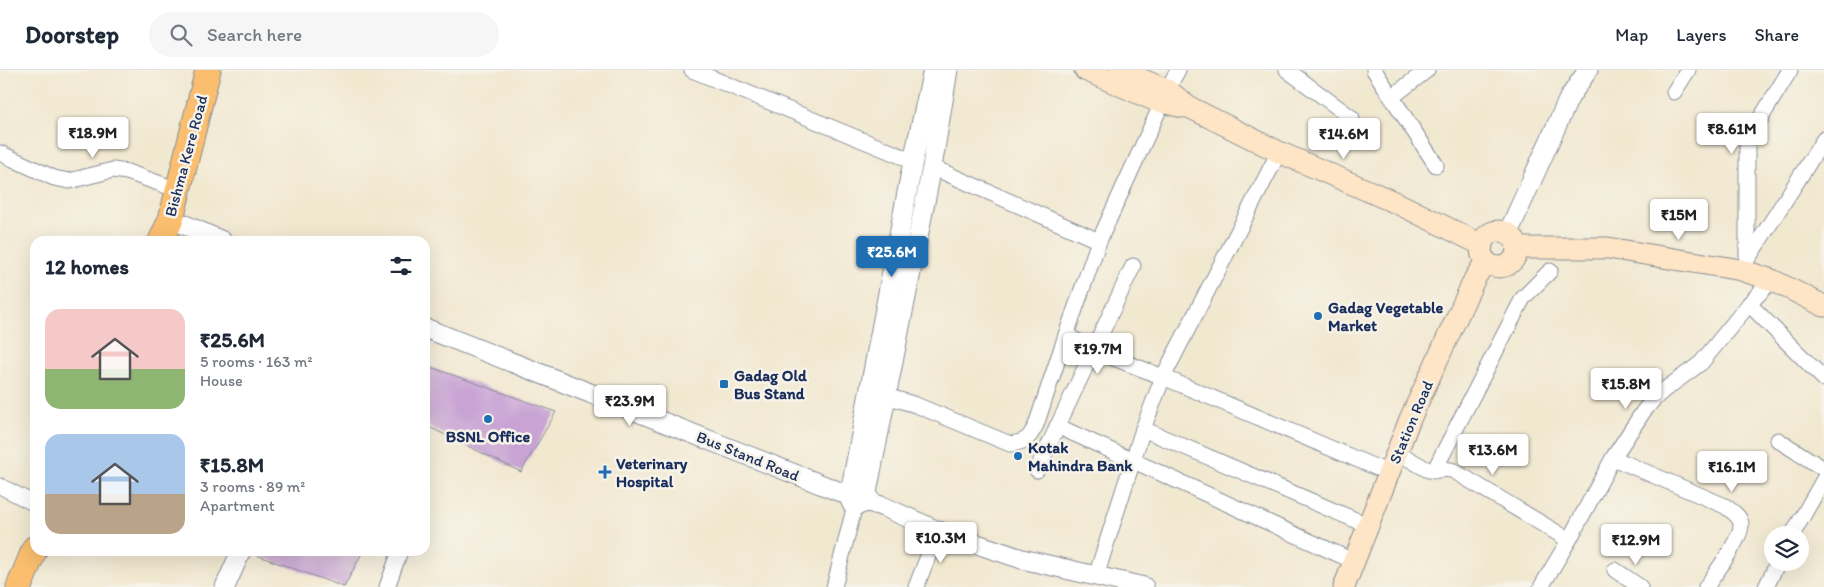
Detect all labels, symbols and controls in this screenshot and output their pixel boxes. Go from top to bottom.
search box [149,12,499,57]
text: Doorstep [25,20,119,49]
icon: search [167,21,195,49]
text: Search here [207,23,302,46]
text: Map [1615,24,1648,46]
text: Layers [1676,24,1726,46]
text: Share [1754,24,1799,46]
street label: Bishma Kere Road [161,93,211,219]
pin: ₹8.61M [1691,112,1773,155]
pin: ₹18.9M [52,116,134,159]
pin: ₹14.6M [1303,118,1385,160]
text: ₹8.61M [1708,119,1756,138]
text: ₹18.9M [69,123,117,142]
text: ₹14.6M [1319,124,1369,143]
pin: ₹15M [1649,198,1709,241]
text: ₹15M [1661,205,1697,224]
pin: ₹25.6M [851,236,933,278]
text: ₹25.6M [867,242,917,261]
icon: filters [387,252,415,280]
text: 12 homes [45,254,129,279]
place label: Gadag Vegetable Market [1328,298,1444,335]
marker: Gadag Vegetable Market [1312,310,1324,322]
text: ₹25.6M [200,327,265,352]
icon: home [85,329,145,389]
pin: ₹19.7M [1057,332,1139,375]
text: ₹19.7M [1074,339,1122,358]
text: 5 rooms · 163 m² [200,352,312,371]
place label: Gadag Old Bus Stand [734,366,807,403]
pin: ₹15.8M [1585,368,1667,410]
text: House [200,371,243,390]
text: ₹15.8M [1602,374,1650,393]
street label: Station Road [1385,377,1437,467]
marker: Gadag Old Bus Stand [718,378,730,390]
pin: ₹23.9M [589,384,671,427]
text: ₹23.9M [605,391,655,410]
marker: BSNL Office [482,413,494,425]
place label: BSNL Office [446,427,531,446]
street label: Bus Stand Road [694,427,803,485]
pin: ₹13.6M [1452,434,1534,476]
place label: Kotak Mahindra Bank [1028,438,1133,475]
text: ₹13.6M [1469,440,1517,459]
marker: Kotak Mahindra Bank [1012,450,1024,462]
pin: ₹16.1M [1691,450,1773,493]
text: ₹15.8M [200,452,264,477]
icon: home [85,454,145,514]
place label: Veterinary Hospital [616,454,688,492]
text: ₹16.1M [1708,457,1756,476]
marker: Veterinary Hospital [598,465,612,479]
text: 3 rooms · 89 m² [200,477,305,496]
text: Apartment [200,496,275,515]
pin: ₹10.3M [900,522,982,564]
pin: ₹12.9M [1595,524,1677,566]
map controls [1764,526,1809,571]
button: layers [1764,526,1809,571]
text: ₹10.3M [916,528,966,547]
text: ₹12.9M [1612,530,1660,549]

